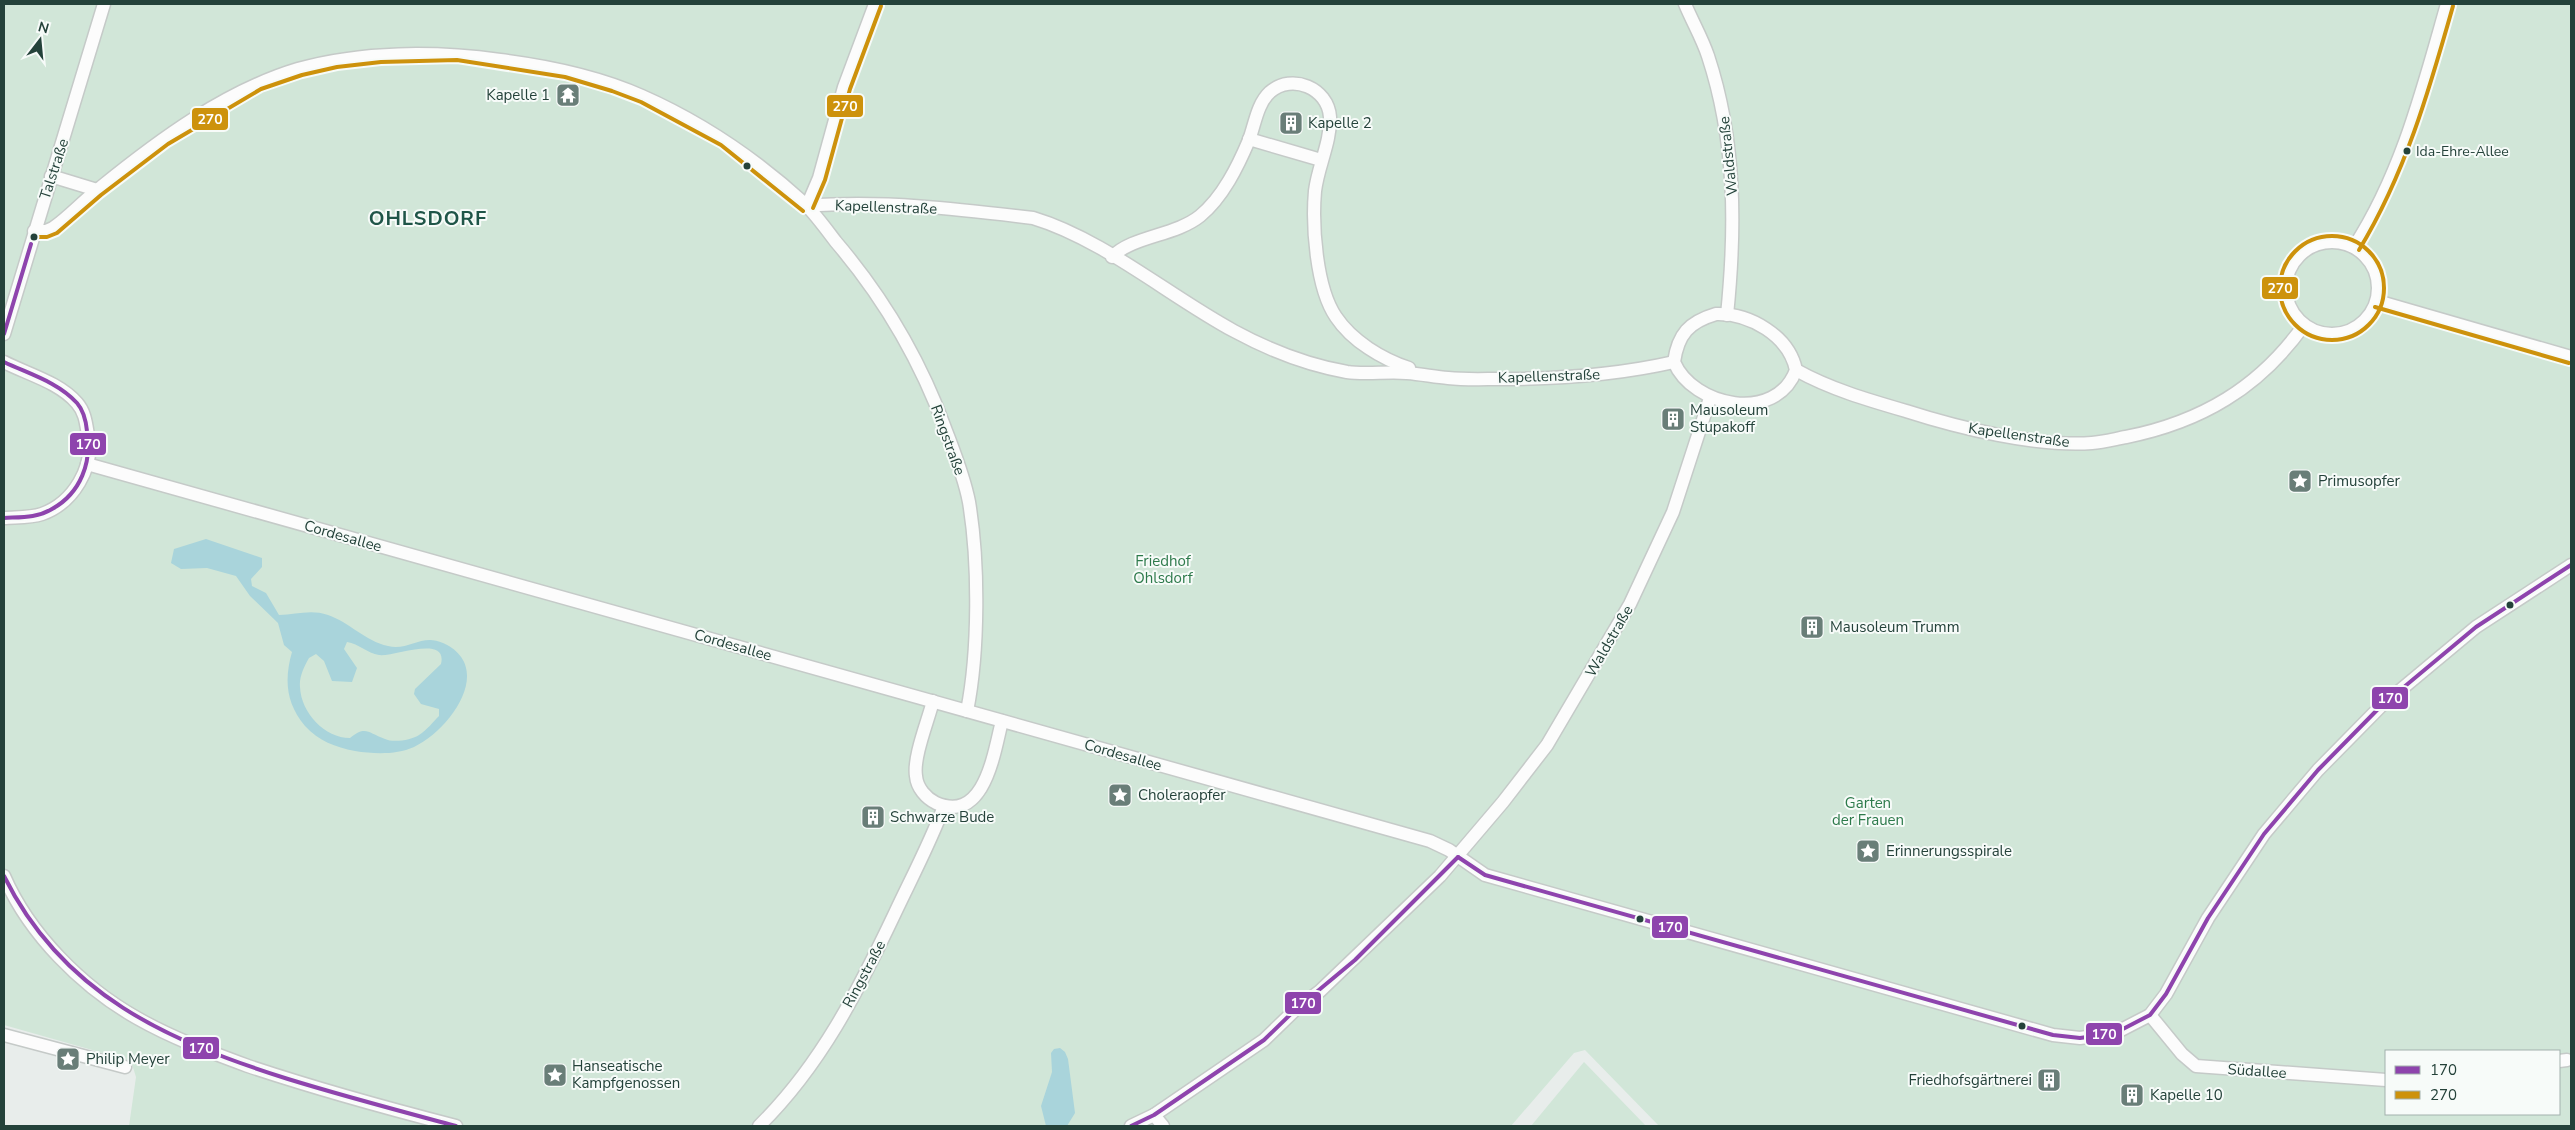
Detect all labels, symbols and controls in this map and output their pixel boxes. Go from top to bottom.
north arrow [15,15,65,65]
text: N [36,17,51,39]
temple icon: Kapelle 1 [555,82,581,108]
place label: Kapelle 1 [486,85,550,105]
line badge: 270 [826,94,864,118]
text: 270 [832,97,858,116]
line badge: 270 [191,107,229,131]
text: 270 [197,110,223,129]
building icon: Kapelle 2 [1278,110,1304,136]
place label: Kapelle 2 [1308,113,1372,133]
street label: Waldstraße [1714,115,1742,197]
street label: Talstraße [35,136,73,202]
place label: Ida-Ehre-Allee [2416,142,2509,161]
marker: Ida-Ehre-Allee [2402,146,2412,156]
unlabelled marker [742,161,752,171]
street label: Kapellenstraße [835,195,937,219]
district label: OHLSDORF [369,205,487,232]
unlabelled marker [29,232,39,242]
line badge: 270 [2261,276,2299,300]
text: 270 [2267,279,2293,298]
street label: Kapellenstraße [1498,364,1600,388]
place label: Mausoleum Stupakoff [1690,400,1768,437]
street label: Ringstraße [926,402,970,478]
building icon: Mausoleum Stupakoff [1660,406,1686,432]
street label: Kapellenstraße [1967,418,2071,452]
line badge: 170 [69,432,107,456]
text: 170 [75,435,101,454]
place icon: Primusopfer [2287,468,2313,494]
place label: Primusopfer [2318,471,2400,491]
street label: Cordesallee [302,515,384,557]
park label: Friedhof Ohlsdorf [1133,551,1194,588]
unlabelled marker [2505,600,2515,610]
street label: Waldstraße [1580,602,1638,680]
building icon: Mausoleum Trumm [1799,614,1825,640]
place label: Mausoleum Trumm [1830,617,1960,637]
street label: Cordesallee [692,624,774,666]
line badge: 170 [2371,686,2409,710]
text: 170 [2377,689,2403,708]
street label: Cordesallee [1082,734,1164,776]
place icon: Choleraopfer [1107,782,1133,808]
place label: Choleraopfer [1138,785,1226,805]
park label: Garten der Frauen [1832,793,1904,830]
building icon: Schwarze Bude [860,804,886,830]
place label: Schwarze Bude [890,807,994,827]
place icon: Erinnerungsspirale [1855,838,1881,864]
place label: Erinnerungsspirale [1886,841,2012,861]
unlabelled marker [1635,914,1645,924]
line badge: 170 [1651,915,1689,939]
text: 170 [1657,918,1683,937]
street label: Ringstraße [838,937,890,1011]
line badge: 170 [1284,991,1322,1015]
text: 170 [1290,994,1316,1013]
unlabelled marker [2017,1021,2027,1031]
line badge: 170 [2085,1022,2123,1046]
text: 170 [2091,1025,2117,1044]
line badge: 170 [182,1036,220,1060]
text: 170 [188,1039,214,1058]
place icon: Philip Meyer [55,1046,81,1072]
place label: Philip Meyer [86,1049,170,1069]
legend [2385,1050,2560,1115]
place label: Hanseatische Kampfgenossen [572,1056,680,1093]
street label: Südallee [2227,1059,2287,1083]
text: 170 [2430,1060,2457,1080]
place icon: Hanseatische Kampfgenossen [542,1062,568,1088]
building icon: Friedhofsgärtnerei [2036,1067,2062,1093]
place label: Friedhofsgärtnerei [1908,1070,2032,1090]
building icon: Kapelle 10 [2119,1082,2145,1108]
place label: Kapelle 10 [2150,1085,2223,1105]
text: 270 [2430,1085,2457,1105]

